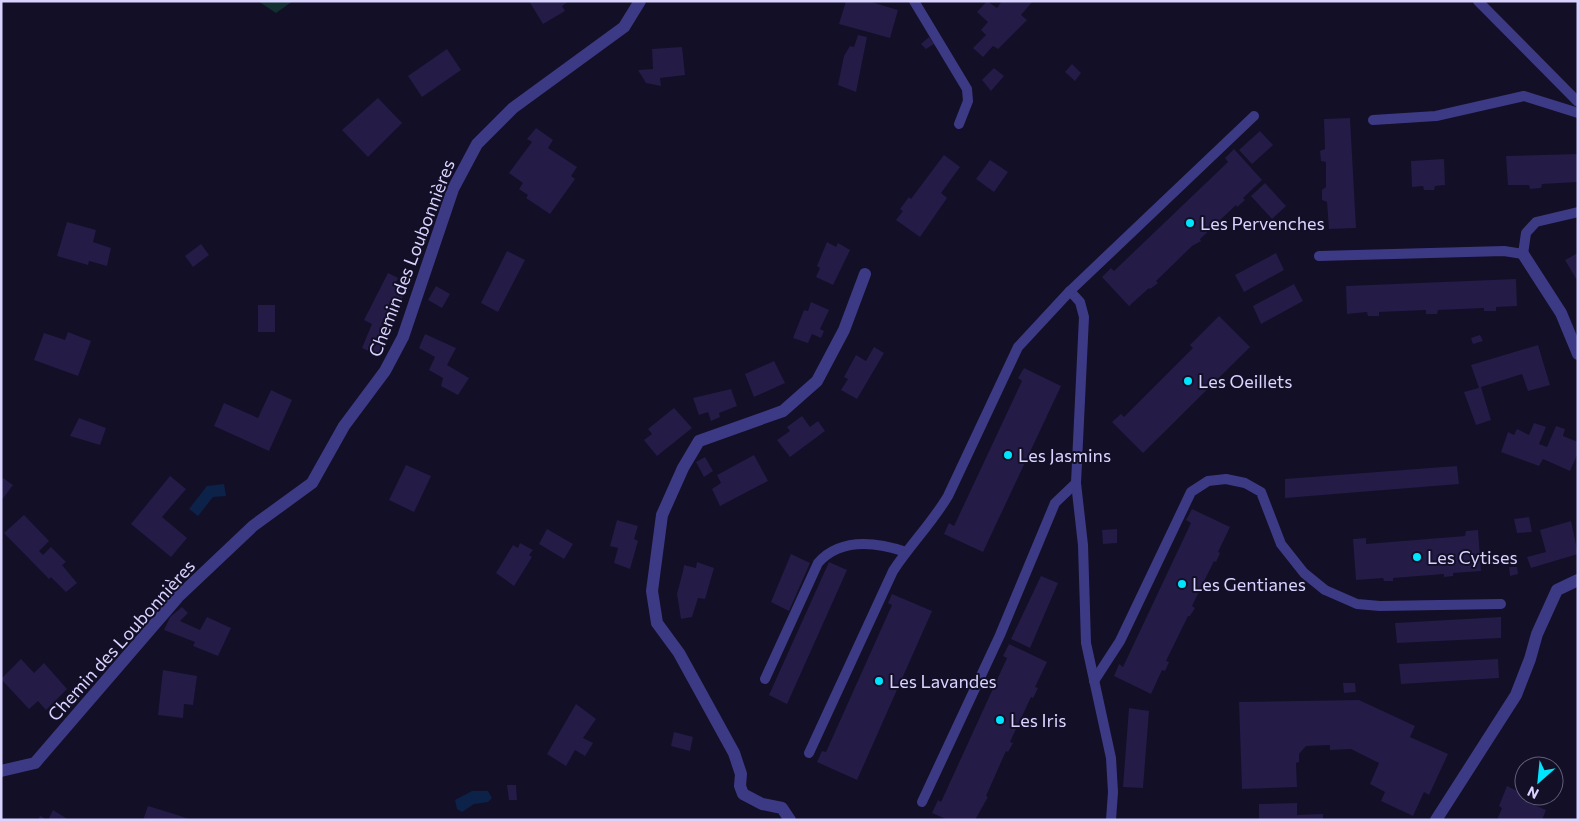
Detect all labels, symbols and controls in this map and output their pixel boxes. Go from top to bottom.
street label: Chemin des Loubonnières [363,156,459,360]
place label: Les Pervenches [1200,212,1325,234]
marker: Les Pervenches [1184,217,1196,229]
place label: Les Oeillets [1198,370,1292,392]
marker: Les Oeillets [1182,375,1194,387]
place label: Les Jasmins [1018,444,1111,466]
marker: Les Jasmins [1002,449,1014,461]
place label: Les Cytises [1427,546,1518,568]
marker: Les Cytises [1411,551,1423,563]
street label: Chemin des Loubonnières [43,555,199,725]
place label: Les Gentianes [1192,573,1306,595]
marker: Les Gentianes [1176,578,1188,590]
place label: Les Lavandes [889,670,997,692]
marker: Les Lavandes [873,675,885,687]
place label: Les Iris [1010,709,1066,731]
marker: Les Iris [994,714,1006,726]
north arrow [1514,756,1564,806]
text: N [1524,783,1541,803]

